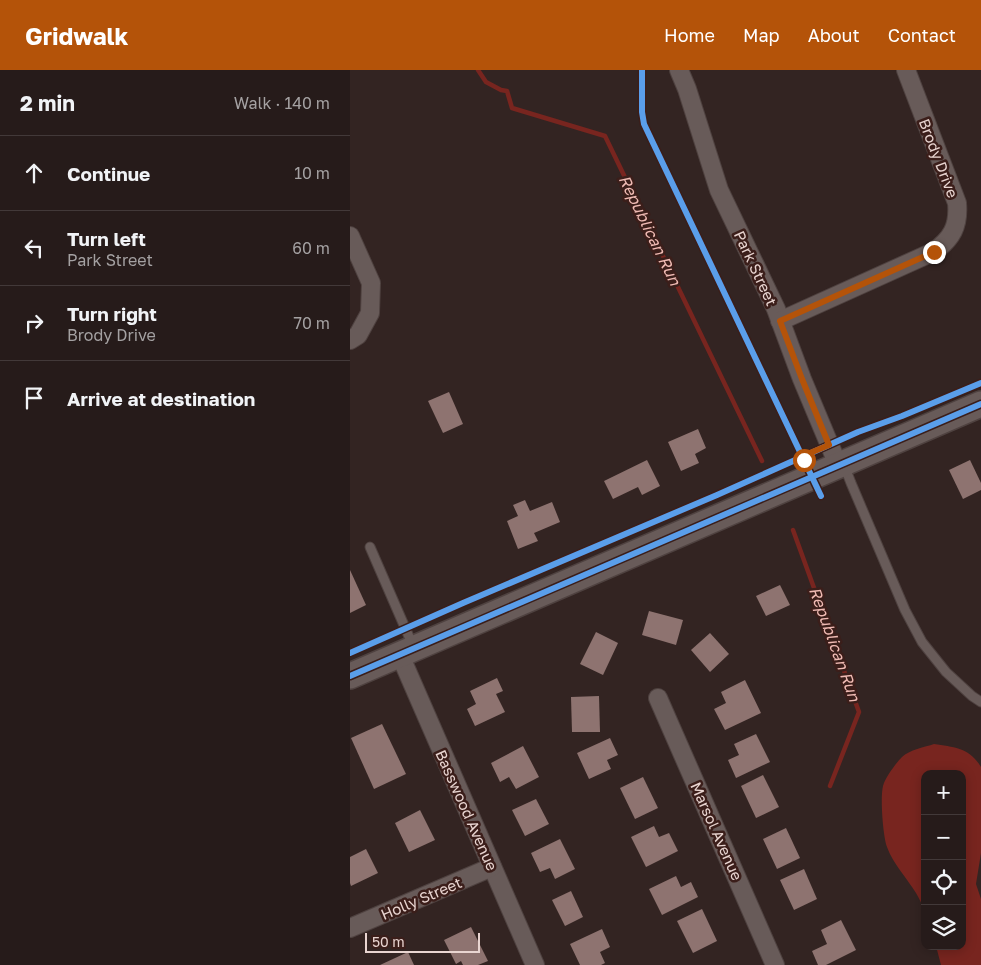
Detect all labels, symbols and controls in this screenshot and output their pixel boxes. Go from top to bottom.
text: Gridwalk [25,21,129,50]
text: Home [664,24,715,46]
text: Map [743,24,780,46]
text: About [808,24,860,46]
text: Contact [888,24,956,46]
text: 2 min [20,90,75,116]
text: Walk · 140 m [234,93,330,113]
street label: Brody Drive [916,116,962,200]
icon: ahead [20,159,48,187]
text: Continue [67,162,150,185]
text: 10 m [294,163,330,183]
water label: Republican Run [615,171,686,290]
text: Turn left [67,227,146,250]
street label: Park Street [731,228,781,308]
icon: left [20,234,48,262]
text: 60 m [292,238,330,258]
route end [923,241,946,264]
text: Park Street [67,250,153,270]
text: Turn right [67,302,157,325]
icon: right [20,309,48,337]
text: 70 m [293,313,330,333]
text: Brody Drive [67,325,156,345]
icon: arrive [20,384,48,412]
text: Arrive at destination [67,387,255,410]
route start [793,449,816,472]
water label: Republican Run [805,584,865,705]
street label: Basswood Avenue [432,747,502,873]
map controls [921,770,966,950]
button: + [921,770,966,815]
street label: Marsol Avenue [687,779,747,883]
button: − [921,815,966,860]
button: locate [921,860,966,905]
street label: Holly Street [378,873,464,923]
button: layers [921,905,966,950]
scale bar [365,930,480,953]
text: 50 m [372,933,405,950]

